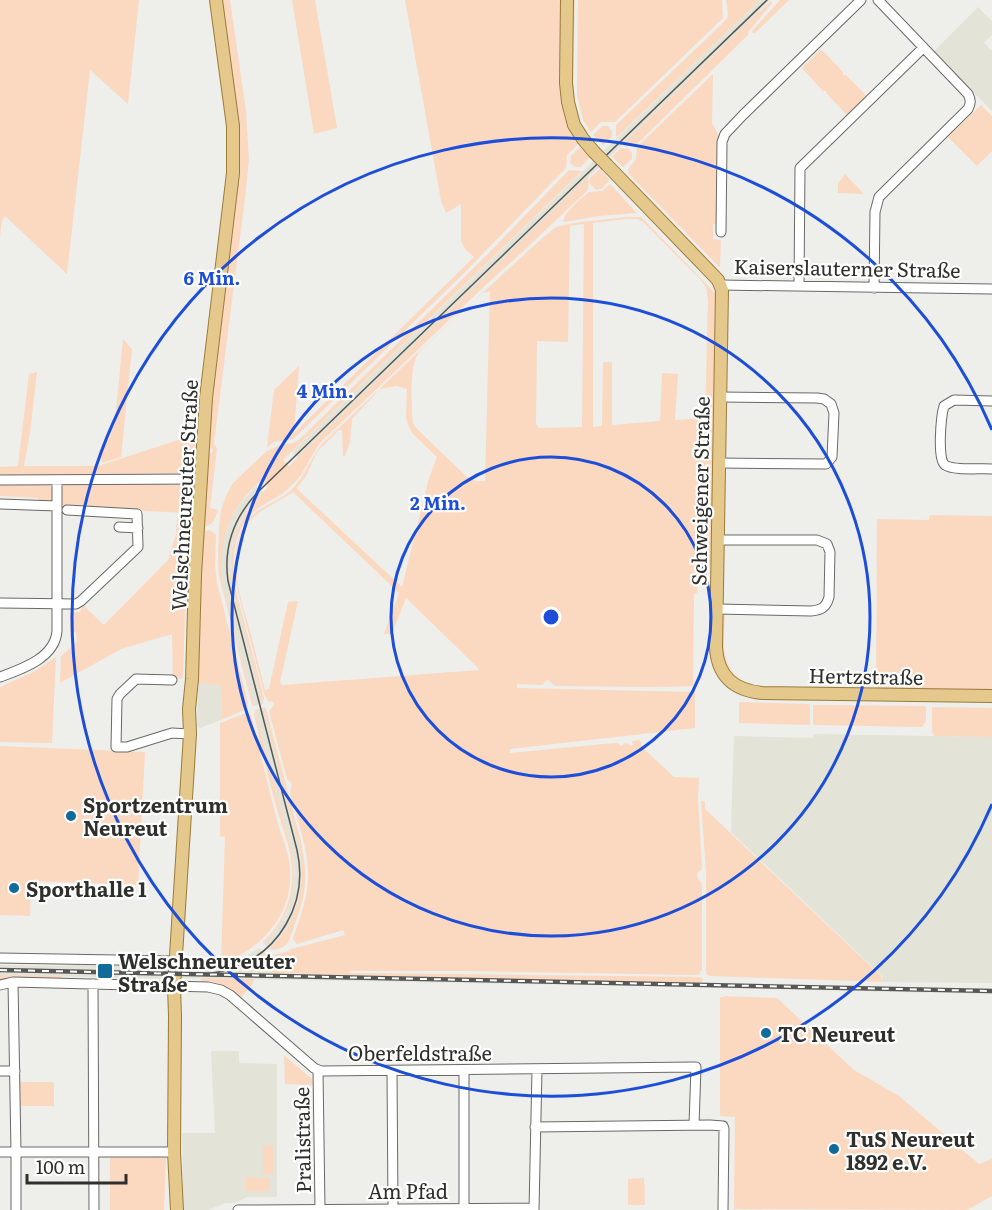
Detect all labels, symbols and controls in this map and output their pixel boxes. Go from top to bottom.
street label: Kaiserslauterner Straße [733,250,961,284]
text: 6 Min. [184,264,240,291]
text: 4 Min. [296,377,354,404]
street label: Welschneureuter Straße [162,379,204,611]
street label: Schweigener Straße [682,396,716,586]
text: 2 Min. [410,489,466,516]
centre of rings [541,607,561,627]
street label: Hertzstraße [808,659,924,691]
place label: Sportzentrum Neureut [83,789,228,842]
marker: Sportzentrum Neureut [64,809,78,823]
place label: Sporthalle 1 [26,873,147,903]
marker: Sporthalle 1 [7,881,21,895]
place label: Welschneureuter Straße [118,945,295,998]
marker: Welschneureuter Straße [96,962,114,980]
place label: TC Neureut [778,1018,895,1048]
marker: TC Neureut [759,1026,773,1040]
street label: Oberfeldstraße [348,1037,492,1067]
street label: Pralistraße [285,1087,317,1193]
place label: TuS Neureut 1892 e.V. [846,1123,975,1176]
marker: TuS Neureut 1892 e.V. [827,1142,841,1156]
scale bar [27,1147,126,1185]
text: 100 m [36,1153,85,1180]
street label: Am Pfad [368,1175,448,1205]

